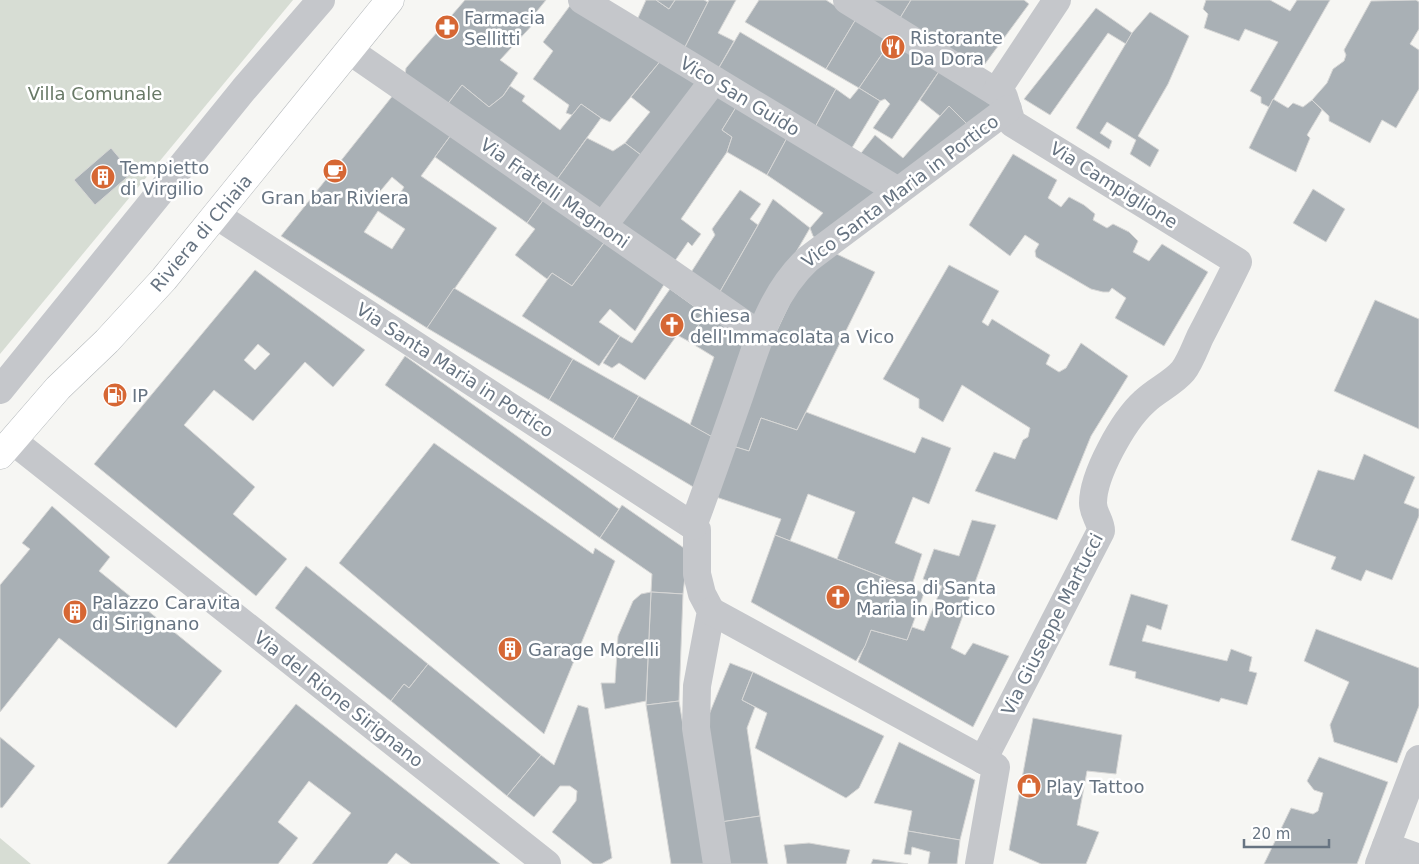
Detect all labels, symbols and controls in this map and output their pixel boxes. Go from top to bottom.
place label: Farmacia Sellitti [464,7,545,49]
pharmacy icon: Farmacia Sellitti [434,14,460,40]
place label: Ristorante Da Dora [910,27,1003,69]
restaurant icon: Ristorante Da Dora [880,34,906,60]
street label: Vico San Guido [676,52,804,140]
park label: Villa Comunale [28,83,162,104]
street label: Vico Santa Maria in Portico [798,110,1002,272]
street label: Via Fratelli Magnoni [477,134,633,252]
street label: Via Campiglione [1046,137,1182,233]
place label: Tempietto di Virgilio [119,157,209,199]
cafe icon: Gran bar Riviera [322,158,348,184]
building icon: Tempietto di Virgilio [90,164,116,190]
street label: Riviera di Chiaia [146,170,256,296]
place label: Gran bar Riviera [261,187,409,208]
street label: Via Santa Maria in Portico [353,298,557,442]
place label: Chiesa dell'Immacolata a Vico [690,305,894,347]
church icon: Chiesa dell'Immacolata a Vico [659,312,685,338]
fuel station icon: IP [102,382,128,408]
place label: IP [132,385,148,406]
street label: Via Giuseppe Martucci [997,530,1107,718]
place label: Chiesa di Santa Maria in Portico [856,577,996,619]
church icon: Chiesa di Santa Maria in Portico [825,584,851,610]
place label: Palazzo Caravita di Sirignano [92,592,241,634]
building icon: Palazzo Caravita di Sirignano [62,599,88,625]
street label: Via del Rione Sirignano [250,626,428,772]
building icon: Garage Morelli [497,636,523,662]
place label: Garage Morelli [528,639,659,660]
shop icon: Play Tattoo [1016,773,1042,799]
place label: Play Tattoo [1046,776,1144,797]
scale bar [1244,816,1329,848]
text: 20 m [1252,825,1290,843]

